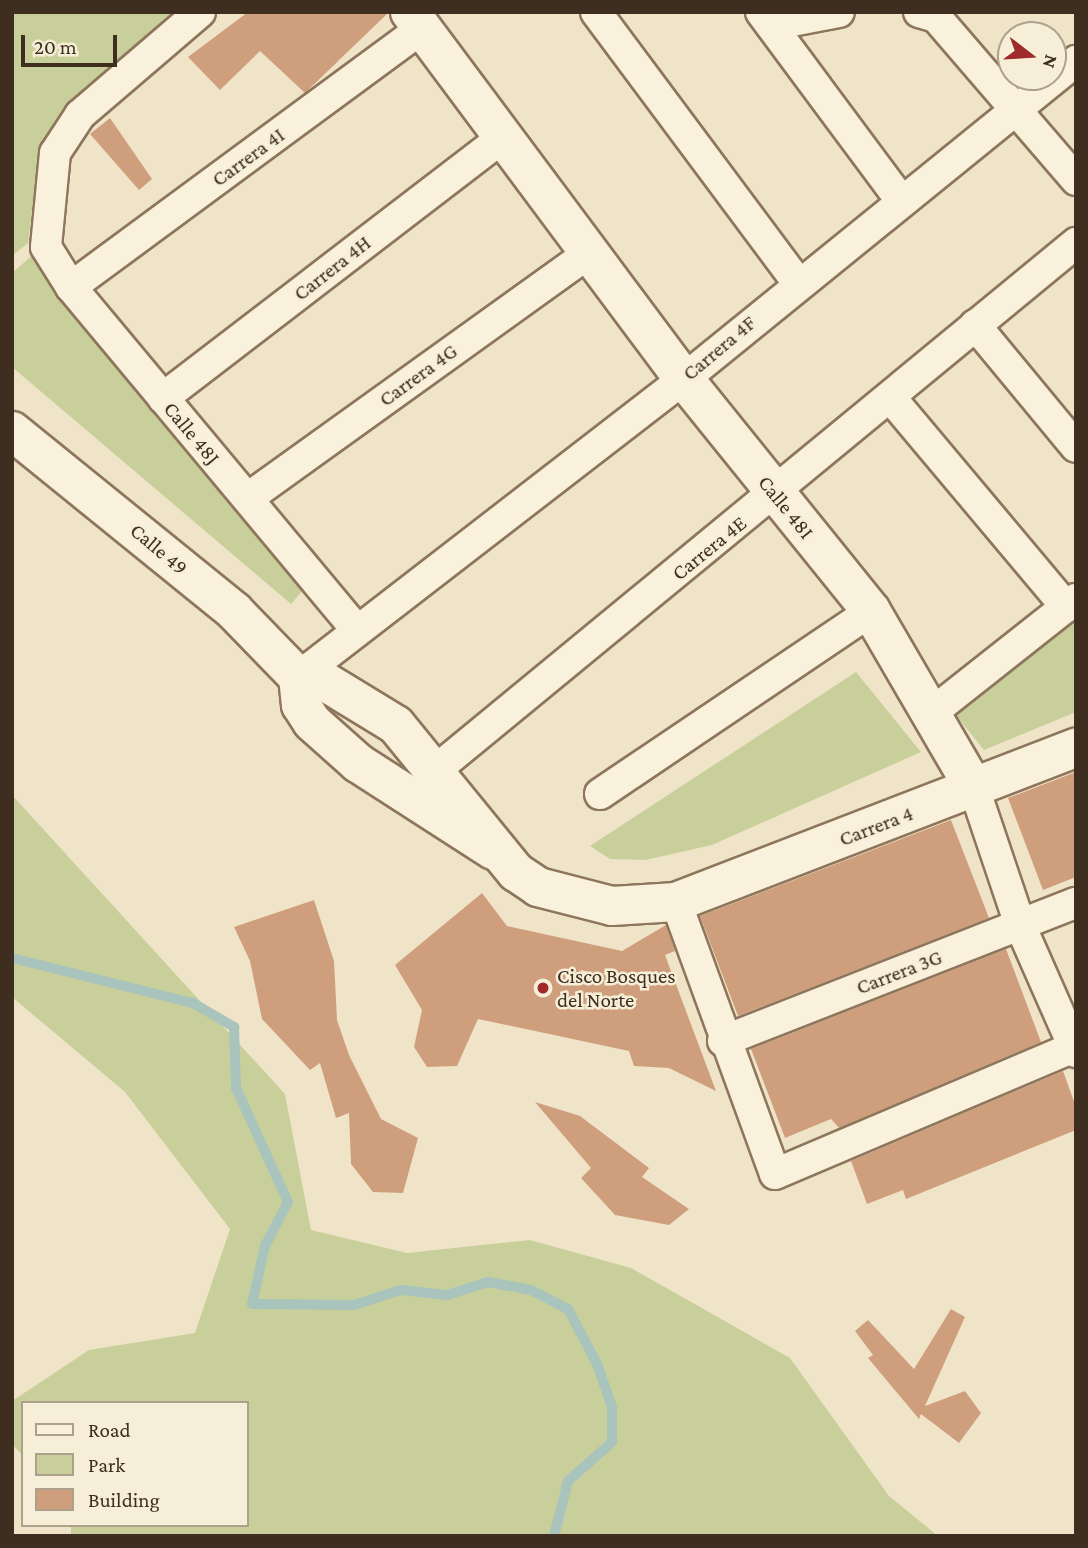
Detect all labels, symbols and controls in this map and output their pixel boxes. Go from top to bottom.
scale bar [24,21,121,65]
north arrow [997,21,1067,91]
text: 20 m [34,35,77,59]
text: N [1039,52,1063,71]
street label: Carrera 4I [207,122,289,192]
street label: Carrera 4H [288,230,376,306]
street label: Carrera 4F [677,310,761,386]
street label: Carrera 4G [374,338,462,412]
street label: Calle 48J [158,396,226,470]
street label: Calle 48I [753,470,819,544]
street label: Carrera 4E [667,510,751,586]
street label: Calle 49 [125,518,193,580]
street label: Carrera 4 [835,800,917,852]
street label: Carrera 3G [853,944,945,1000]
place label: Cisco Bosques del Norte [557,963,676,1013]
marker: Cisco Bosques del Norte [535,980,551,996]
legend [21,1401,248,1527]
text: Road [88,1418,131,1442]
text: Park [88,1453,125,1477]
text: Building [88,1488,160,1512]

